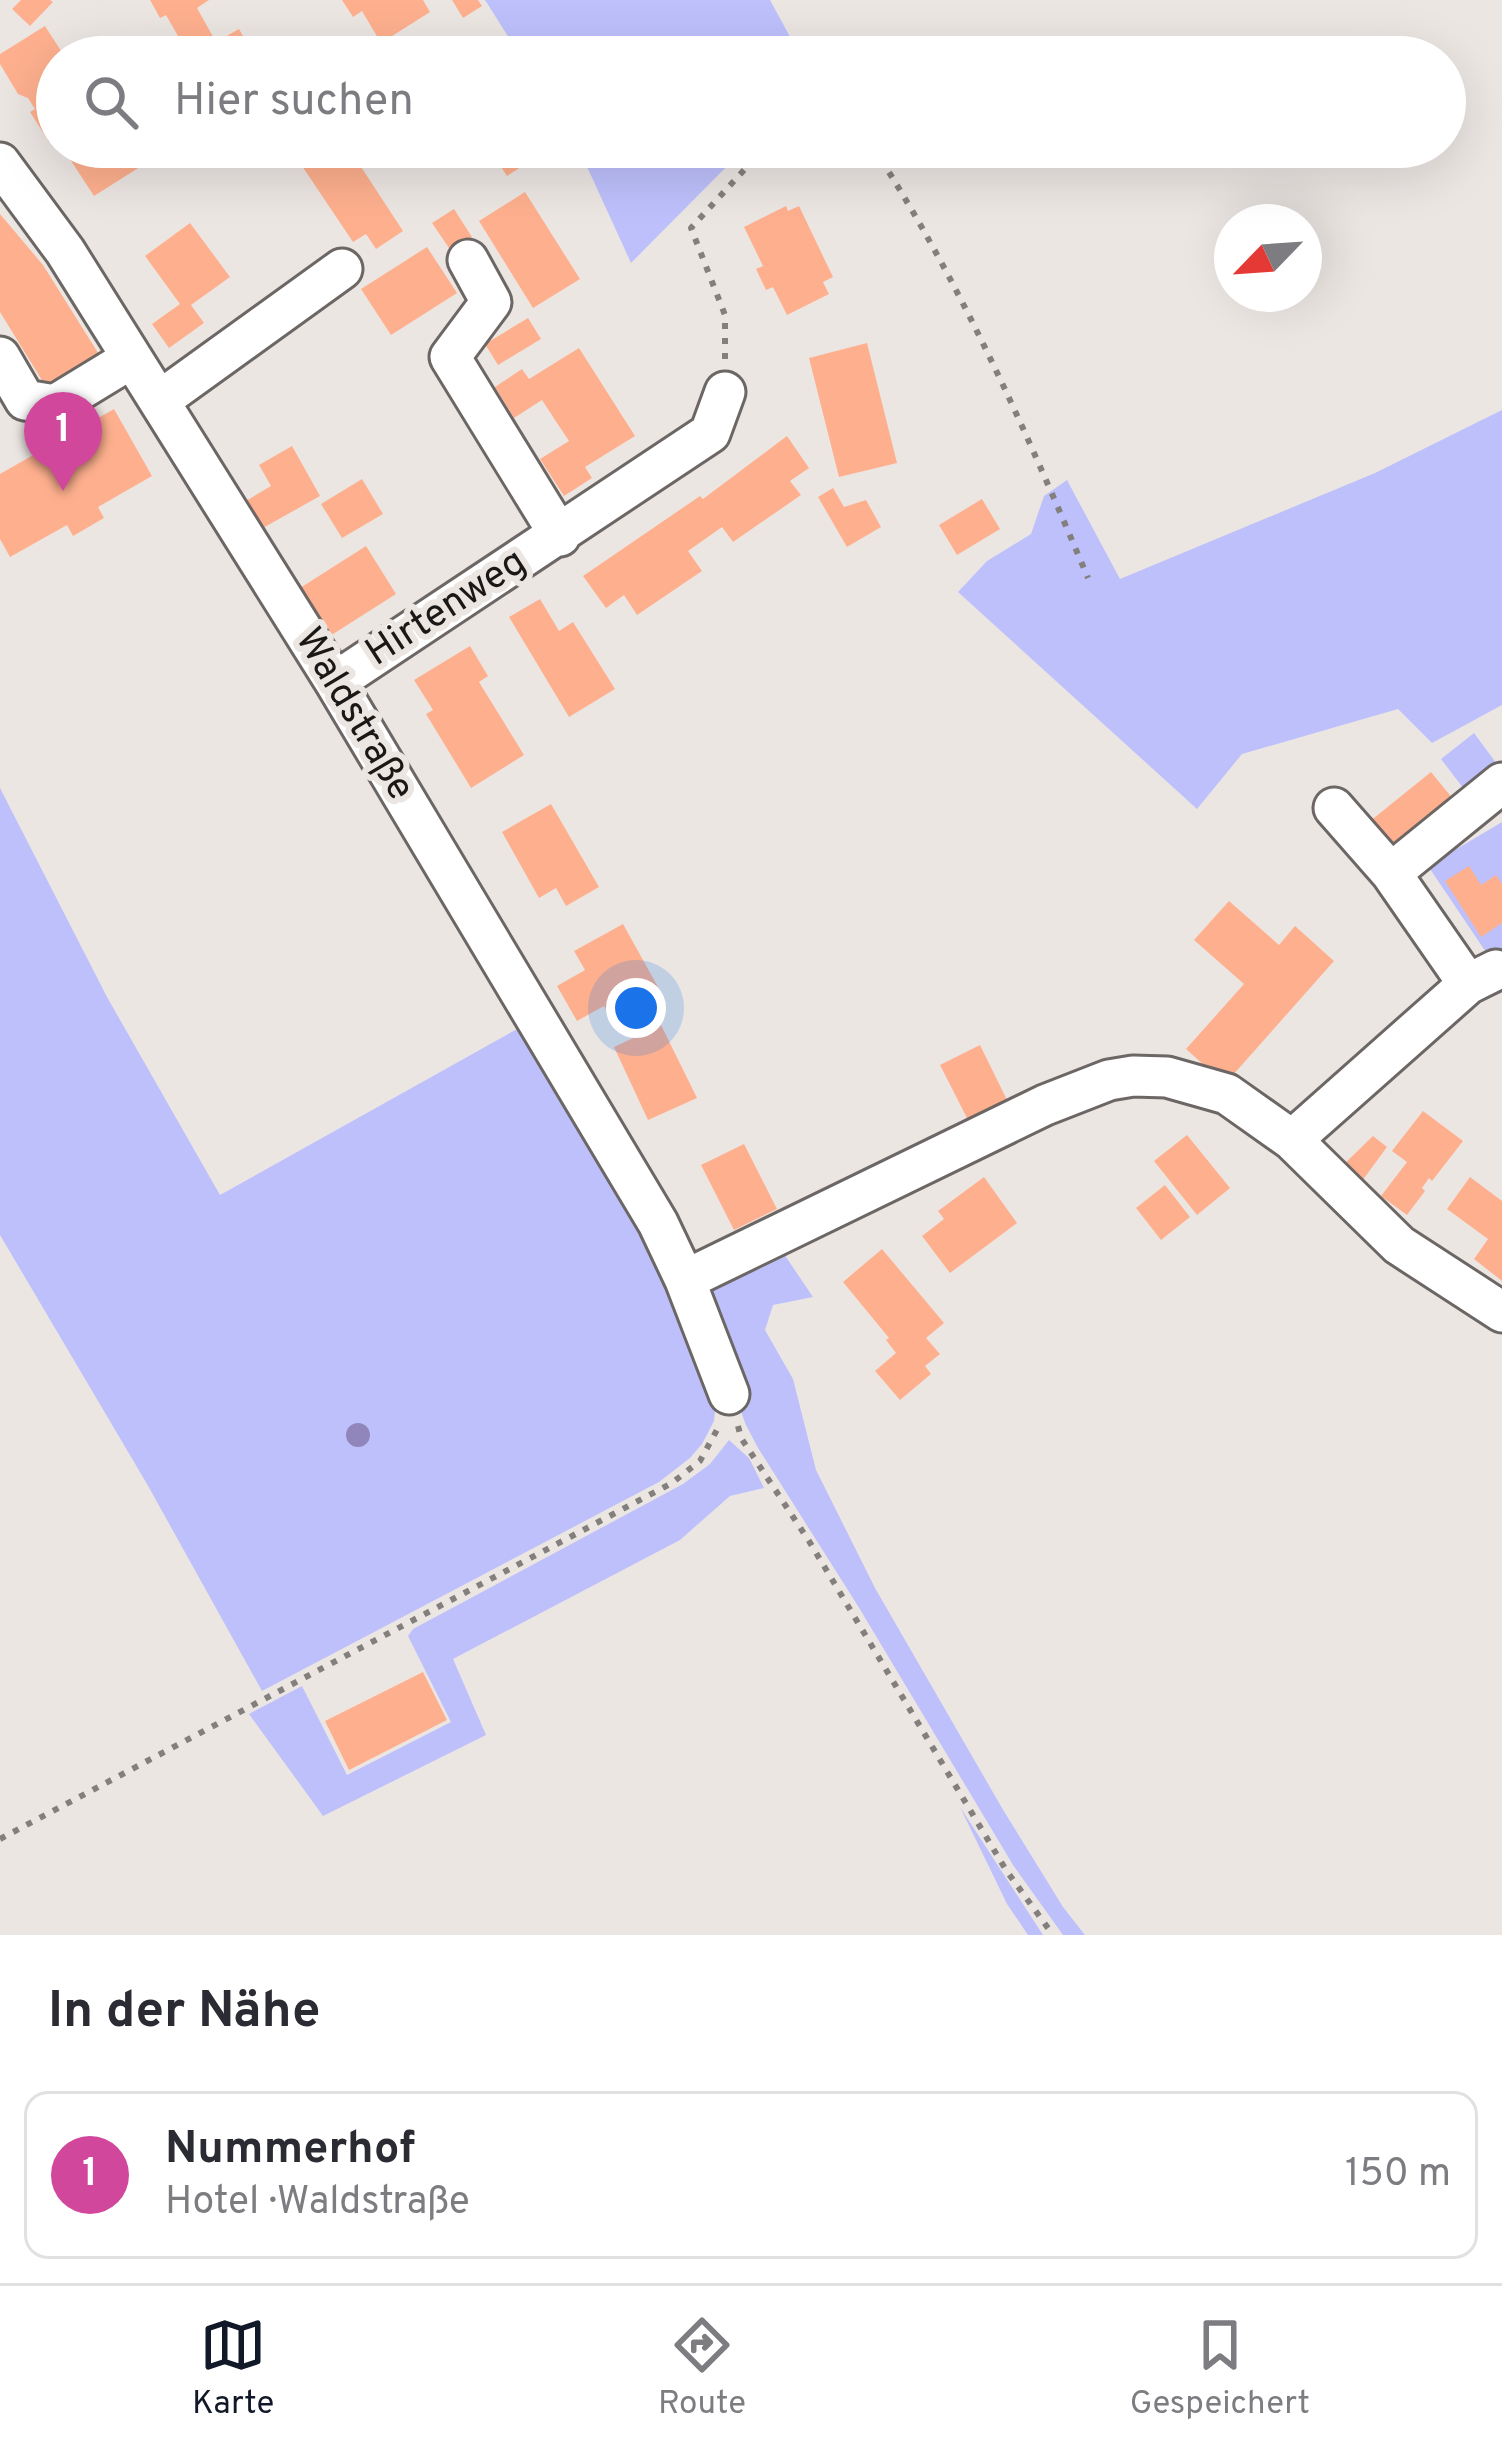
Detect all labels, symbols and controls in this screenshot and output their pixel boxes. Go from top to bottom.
search box [36,36,1466,168]
icon: search [78,69,144,135]
text: Hier suchen [174,74,414,131]
north arrow [1214,204,1322,312]
pin: 1 [24,392,102,491]
street label: Hirtenweg [358,539,536,679]
street label: Waldstraße [282,620,424,810]
your location [606,978,666,1038]
text: In der Nähe [48,1981,320,2046]
text: Nummerhof [165,2122,415,2179]
text: 1 [82,2151,98,2200]
text: 150 m [1345,2151,1451,2200]
text: Hotel · Waldstraße [165,2179,470,2228]
tab: Karte [192,2312,274,2426]
tab: Route [658,2312,746,2426]
tab: Gespeichert [1130,2312,1310,2426]

